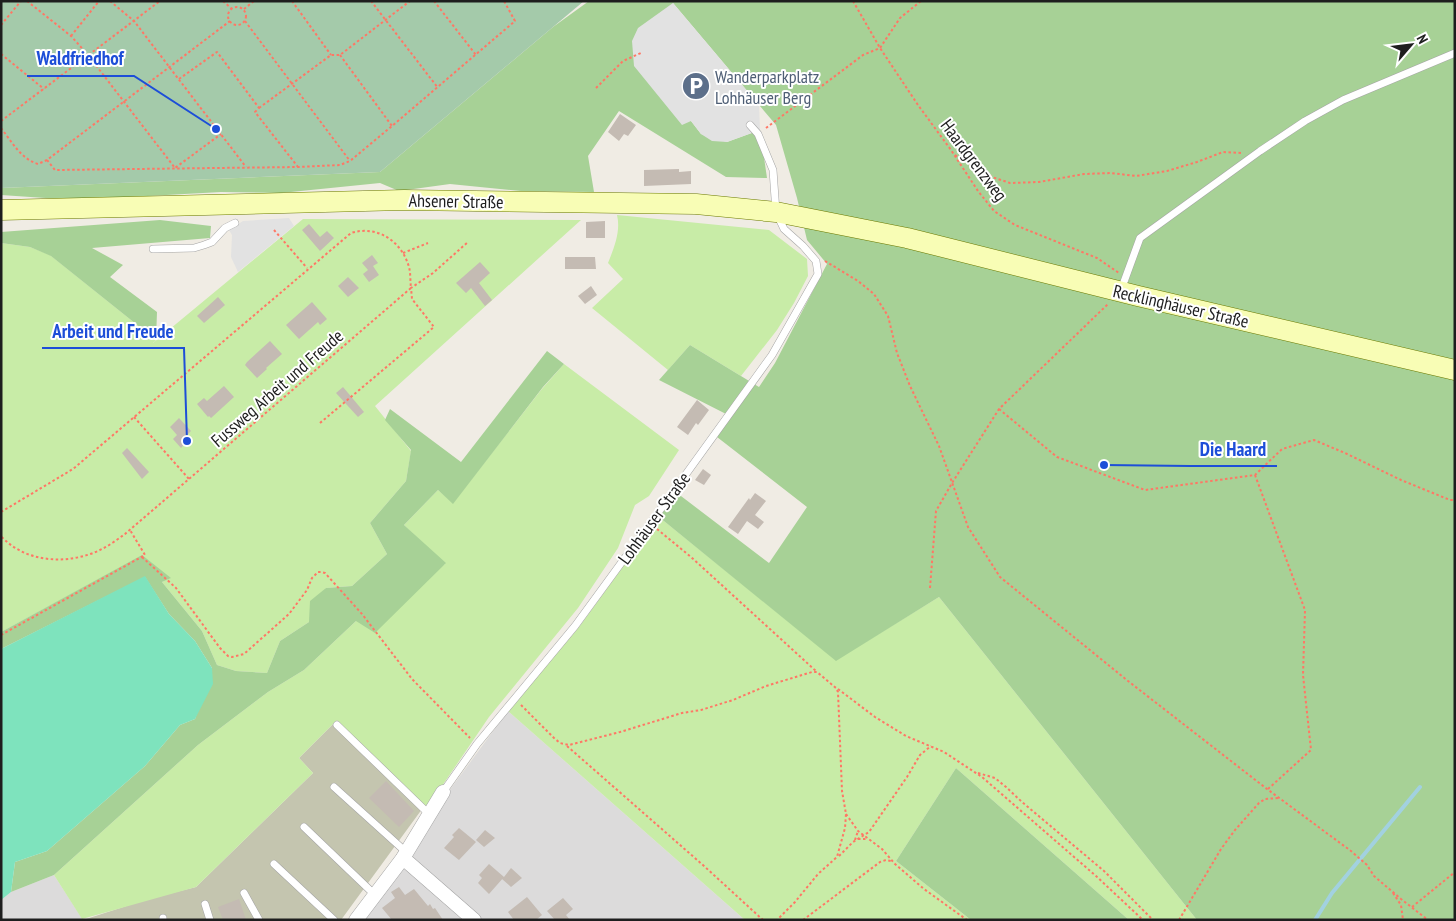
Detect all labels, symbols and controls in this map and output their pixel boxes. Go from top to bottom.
north arrow [1386,20,1436,70]
text: N [1413,31,1432,46]
callout: Waldfriedhof [27,42,134,76]
text: Waldfriedhof [35,46,124,70]
place label: Wanderparkplatz Lohhäuser Berg [715,65,819,109]
parking icon: Wanderparkplatz Lohhäuser Berg [681,71,711,101]
street label: Haardgrenzweg [936,114,1012,206]
street label: Ahsener Straße [408,189,504,213]
street label: Recklinghäuser Straße [1111,279,1251,333]
callout: Arbeit und Freude [42,314,184,348]
text: Arbeit und Freude [51,319,174,343]
street label: Fussweg Arbeit und Freude [206,324,348,452]
callout: Die Haard [1190,432,1277,466]
text: Die Haard [1200,437,1266,461]
street label: Lohhäuser Straße [613,467,695,569]

